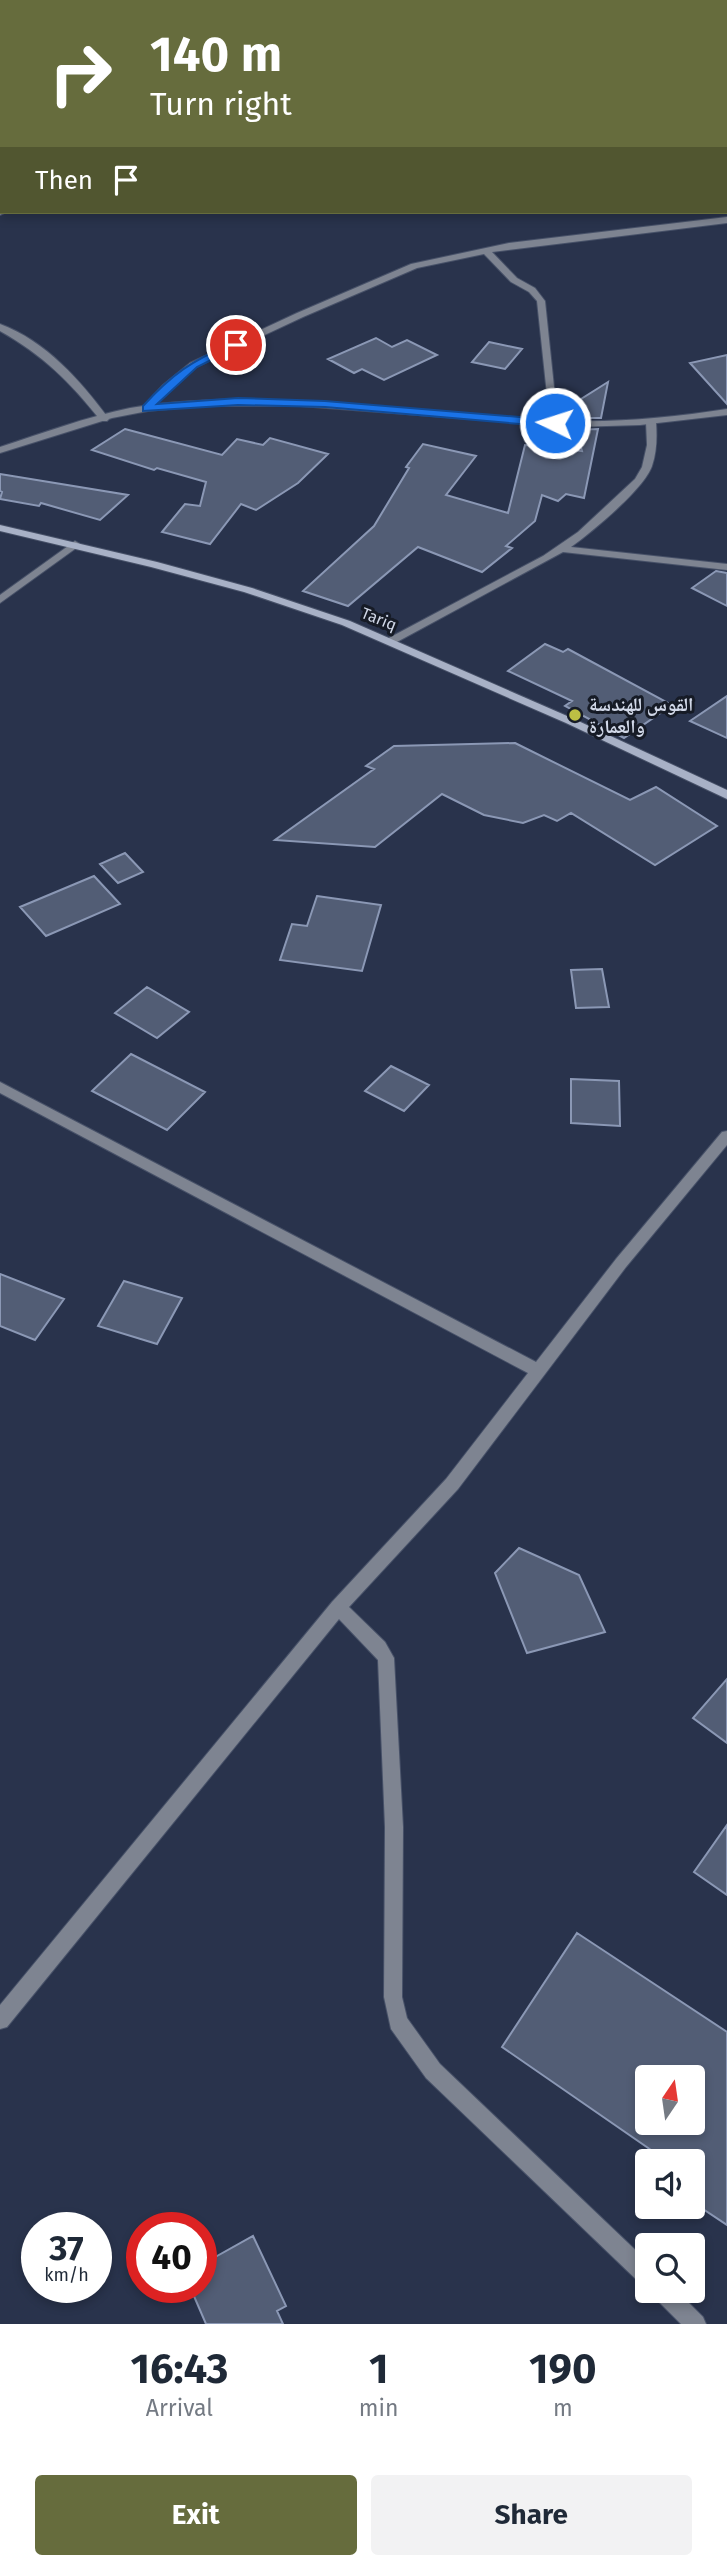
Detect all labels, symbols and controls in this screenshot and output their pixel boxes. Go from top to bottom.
text: 140 m [150,25,282,84]
icon: right [35,28,126,119]
text: Turn right [150,85,292,123]
icon: arrive [107,161,145,199]
text: Then [35,165,93,196]
pin [206,315,266,375]
icon: arrive [217,326,255,364]
position arrow [518,386,592,460]
street label: Tariq [359,603,399,635]
place label: القوس للهندسة والعمارة [589,693,694,738]
marker: القوس للهندسة والعمارة [567,707,583,723]
north arrow [635,2065,705,2135]
map controls [635,2065,705,2303]
button: sound [635,2149,705,2219]
speed limit sign: 40 [126,2212,217,2303]
text: 37 [49,2227,84,2269]
button: search [635,2233,705,2303]
text: km/h [44,2264,89,2286]
text: 16:43 [130,2344,228,2394]
text: 1 [369,2344,388,2394]
text: 190 [529,2344,597,2394]
text: Arrival [146,2394,213,2422]
text: min [359,2394,399,2422]
text: m [553,2394,573,2422]
button: Exit [35,2475,357,2555]
button: Share [371,2475,692,2555]

